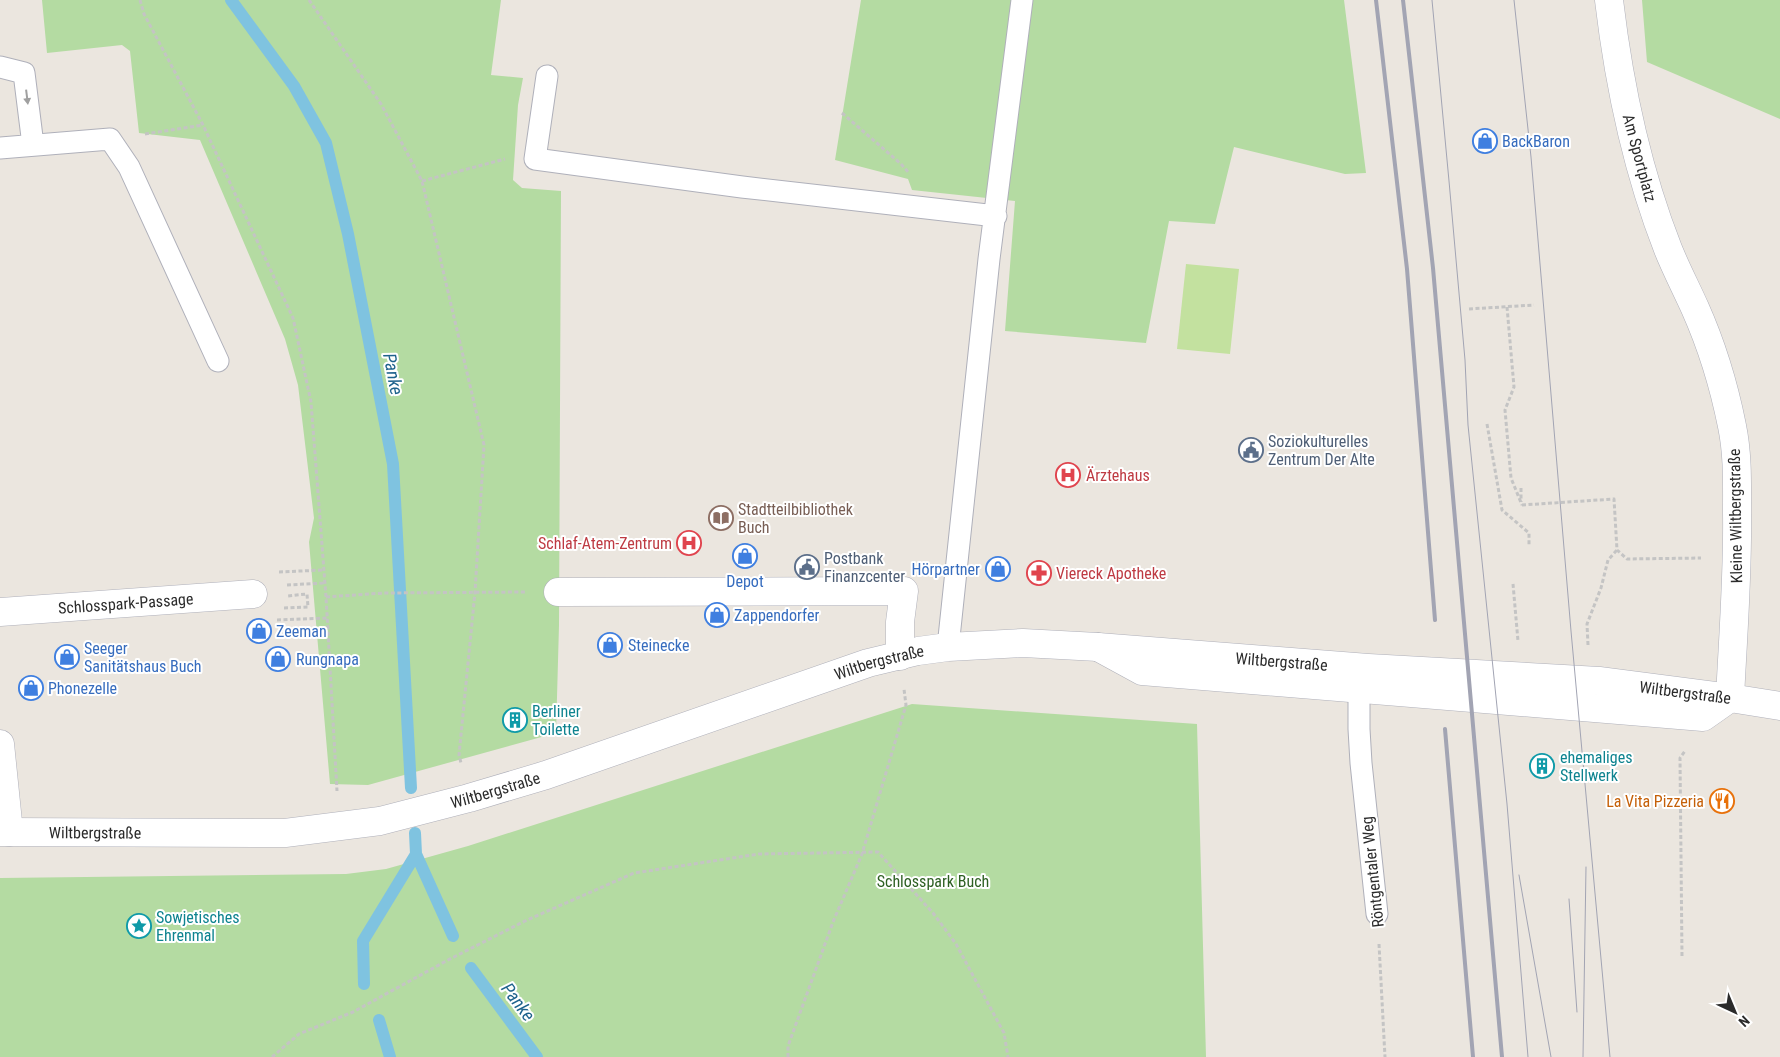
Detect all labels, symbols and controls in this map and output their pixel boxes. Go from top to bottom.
one-way arrow [23,89,31,105]
street label: Am Sportplatz [1619,112,1660,204]
shop icon: BackBaron [1472,128,1498,154]
place label: BackBaron [1502,132,1570,151]
water label: Panke [379,351,408,397]
place label: Soziokulturelles Zentrum Der Alte [1268,432,1375,469]
public building icon: Soziokulturelles Zentrum Der Alte [1238,437,1264,463]
street label: Kleine Wiltbergstraße [1725,448,1746,584]
hospital icon: Ärztehaus [1055,462,1081,488]
place label: Ärztehaus [1086,466,1150,485]
place label: Stadtteilbibliothek Buch [738,500,854,537]
library icon: Stadtteilbibliothek Buch [708,505,734,531]
hospital icon: Schlaf-Atem-Zentrum [676,530,702,556]
place label: Schlaf-Atem-Zentrum [538,534,672,553]
shop icon: Depot [732,543,758,569]
place label: Postbank Finanzcenter [824,549,905,586]
public building icon: Postbank Finanzcenter [794,554,820,580]
shop icon: Hörpartner [985,556,1011,582]
place label: Hörpartner [911,560,980,579]
pharmacy icon: Viereck Apotheke [1026,560,1052,586]
place label: Viereck Apotheke [1056,564,1166,583]
place label: Depot [726,572,764,591]
street label: Schlosspark-Passage [57,589,194,618]
shop icon: Zappendorfer [704,602,730,628]
place label: Zappendorfer [734,606,819,625]
shop icon: Zeeman [246,618,272,644]
place label: Zeeman [276,622,327,641]
shop icon: Steinecke [597,632,623,658]
place label: Steinecke [628,636,689,655]
place label: Seeger Sanitätshaus Buch [84,639,202,676]
street label: Wiltbergstraße [832,641,925,684]
shop icon: Seeger Sanitätshaus Buch [54,644,80,670]
shop icon: Rungnapa [265,646,291,672]
street label: Wiltbergstraße [1235,649,1328,675]
place label: Rungnapa [296,650,359,669]
shop icon: Phonezelle [18,675,44,701]
street label: Wiltbergstraße [1638,677,1732,708]
place label: Phonezelle [48,679,117,698]
place label: Berliner Toilette [532,702,581,739]
building icon: Berliner Toilette [502,707,528,733]
place label: ehemaliges Stellwerk [1560,748,1632,785]
building icon: ehemaliges Stellwerk [1529,753,1555,779]
street label: Wiltbergstraße [448,768,542,812]
restaurant icon: La Vita Pizzeria [1709,788,1735,814]
place label: La Vita Pizzeria [1606,792,1704,811]
street label: Röntgentaler Weg [1357,815,1388,928]
street label: Wiltbergstraße [49,823,141,842]
park label: Schlosspark Buch [877,872,989,891]
place label: Sowjetisches Ehrenmal [156,908,239,945]
place icon: Sowjetisches Ehrenmal [126,913,152,939]
water label: Panke [497,978,540,1025]
north arrow [1710,987,1760,1037]
text: N [1735,1013,1753,1030]

